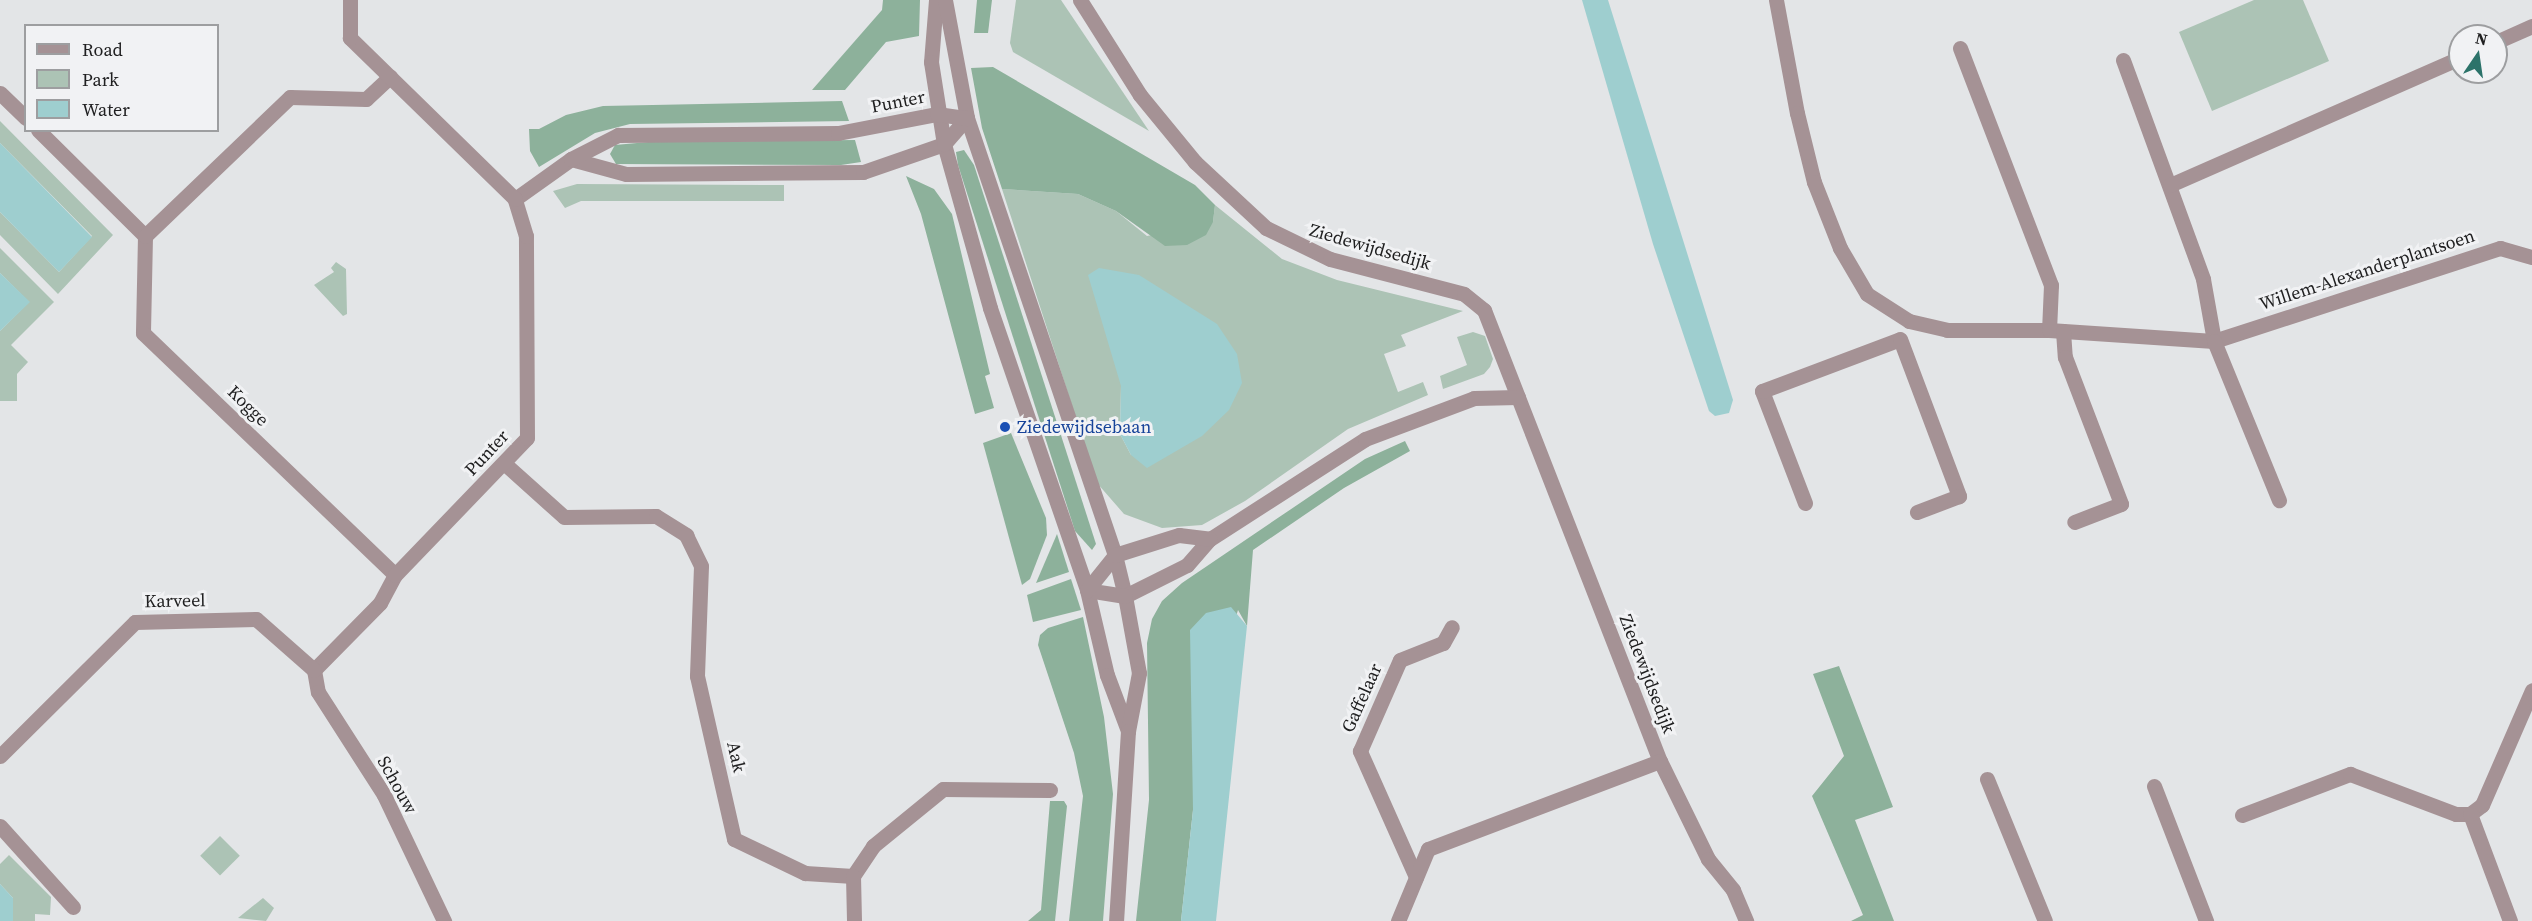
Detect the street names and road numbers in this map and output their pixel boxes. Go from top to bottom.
street label: Punter [869,86,927,118]
street label: Ziedewijdsedijk [1307,219,1433,275]
street label: Willem-Alexanderplantsoen [2257,225,2477,315]
street label: Kogge [223,381,273,431]
street label: Punter [460,426,514,480]
street label: Karveel [144,590,206,612]
street label: Ziedewijdsedijk [1614,612,1680,736]
street label: Gaffelaar [1337,660,1387,736]
street label: Aak [722,740,750,774]
street label: Schouw [372,753,422,817]

